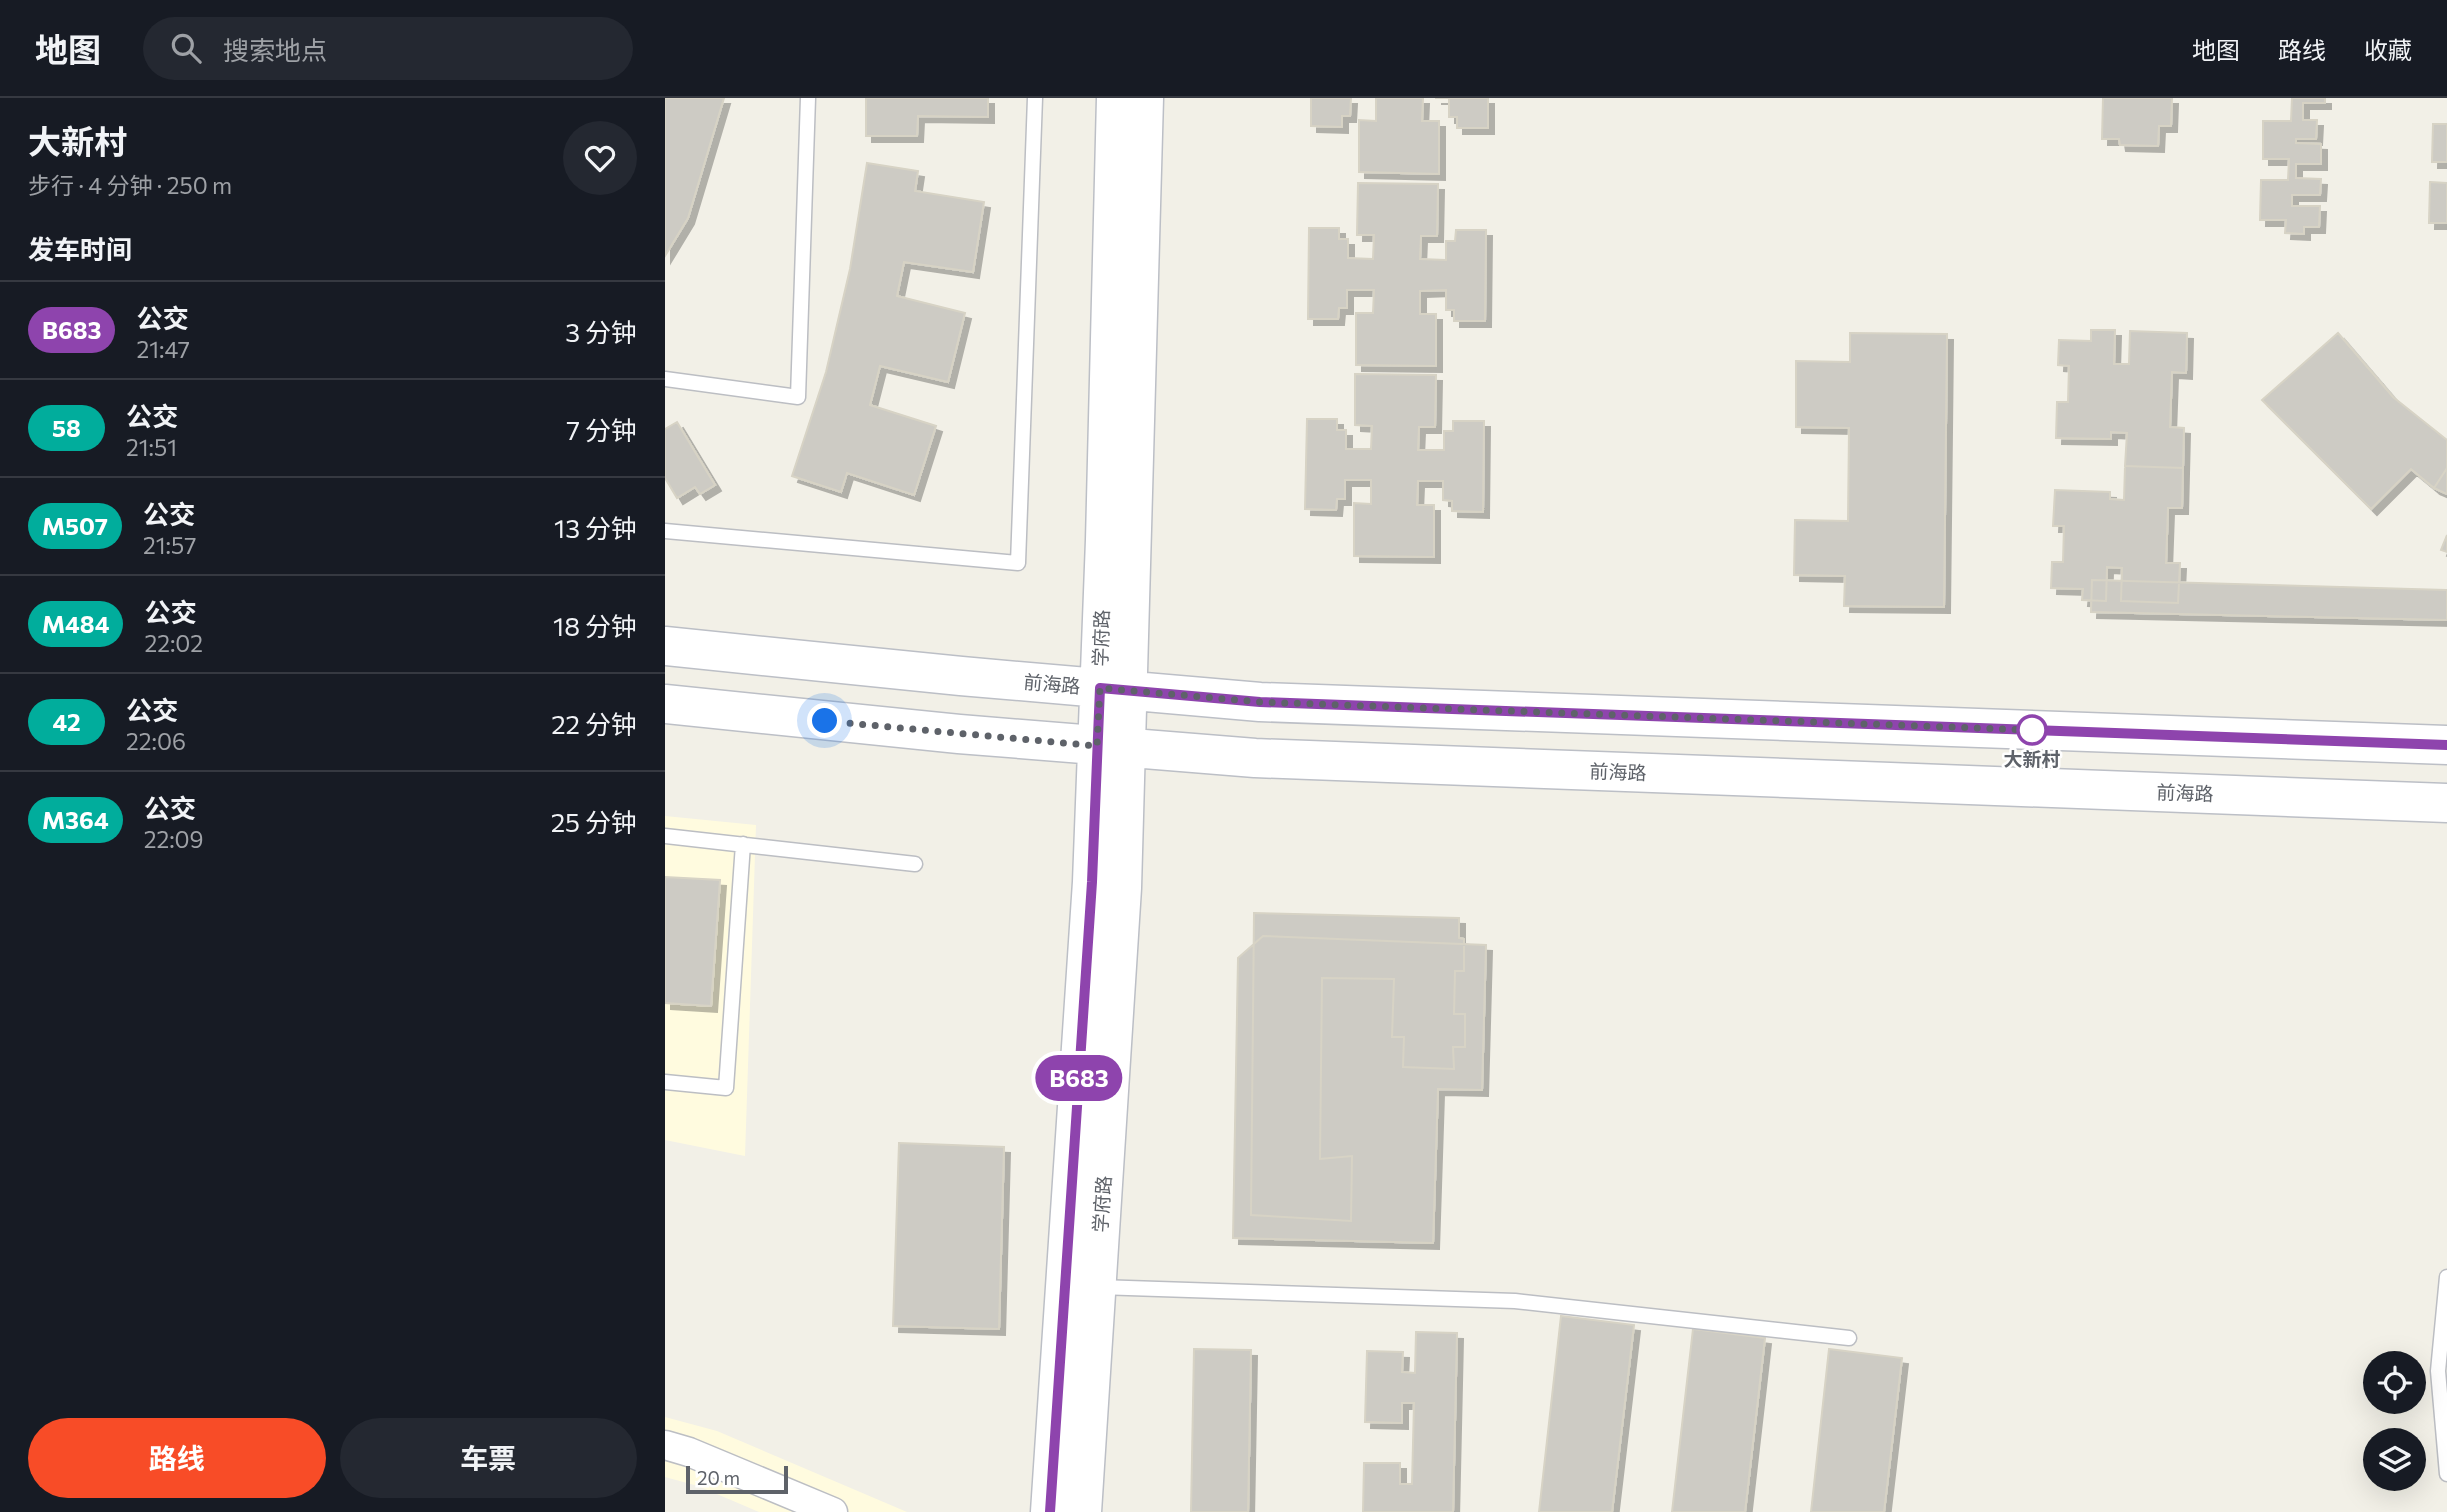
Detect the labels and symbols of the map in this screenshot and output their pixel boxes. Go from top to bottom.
street label: 学府路 [1088,609,1113,667]
street label: 前海路 [1023,670,1081,697]
your location [807,703,842,738]
marker: 大新村 [2017,715,2047,745]
place label: 大新村 [2003,747,2061,770]
street label: 前海路 [1589,759,1647,784]
street label: 前海路 [2156,780,2214,805]
line badge: B683 [1030,1055,1128,1101]
street label: 学府路 [1088,1175,1115,1233]
scale bar [686,1463,787,1495]

